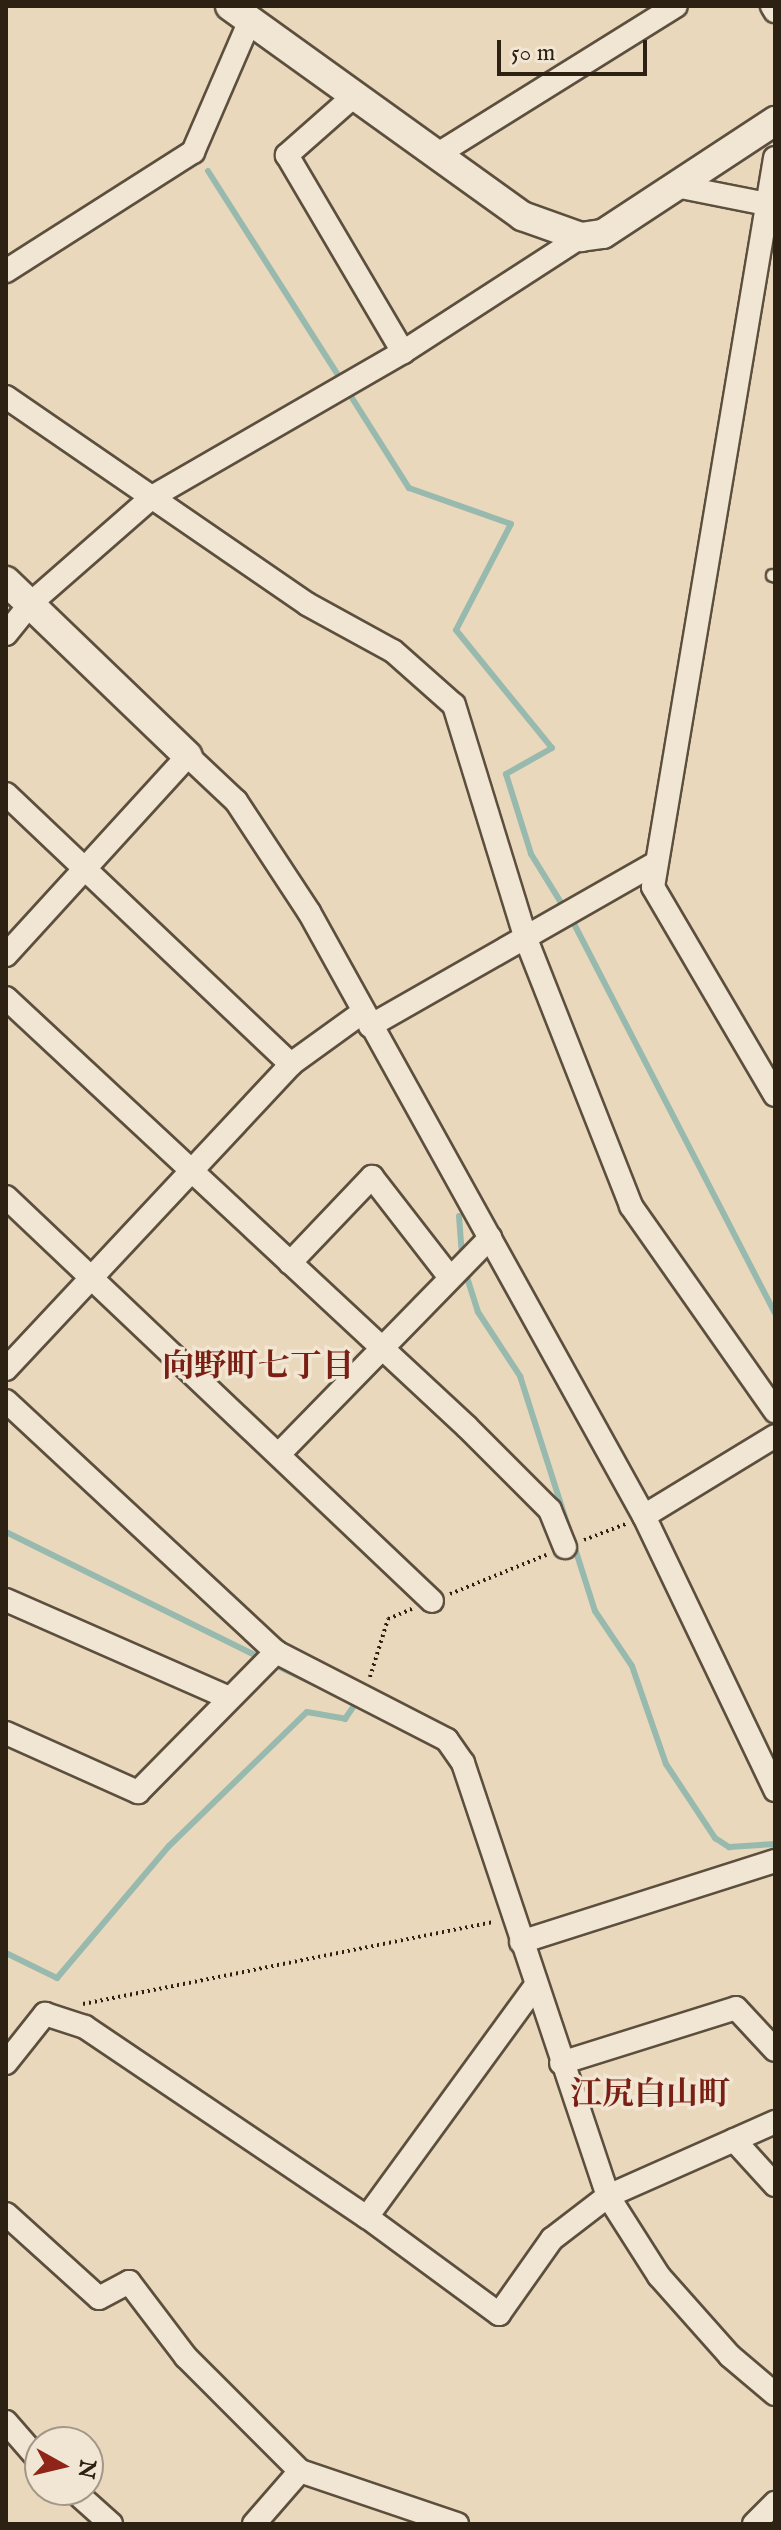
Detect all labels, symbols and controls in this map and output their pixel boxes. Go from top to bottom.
scale bar [501,24,651,74]
text: 50 m [511,38,555,69]
district label: 向野町七丁目 [162,1349,354,1387]
district label: 江尻白山町 [570,2077,730,2115]
north arrow [24,2426,104,2506]
text: N [71,2458,101,2480]

